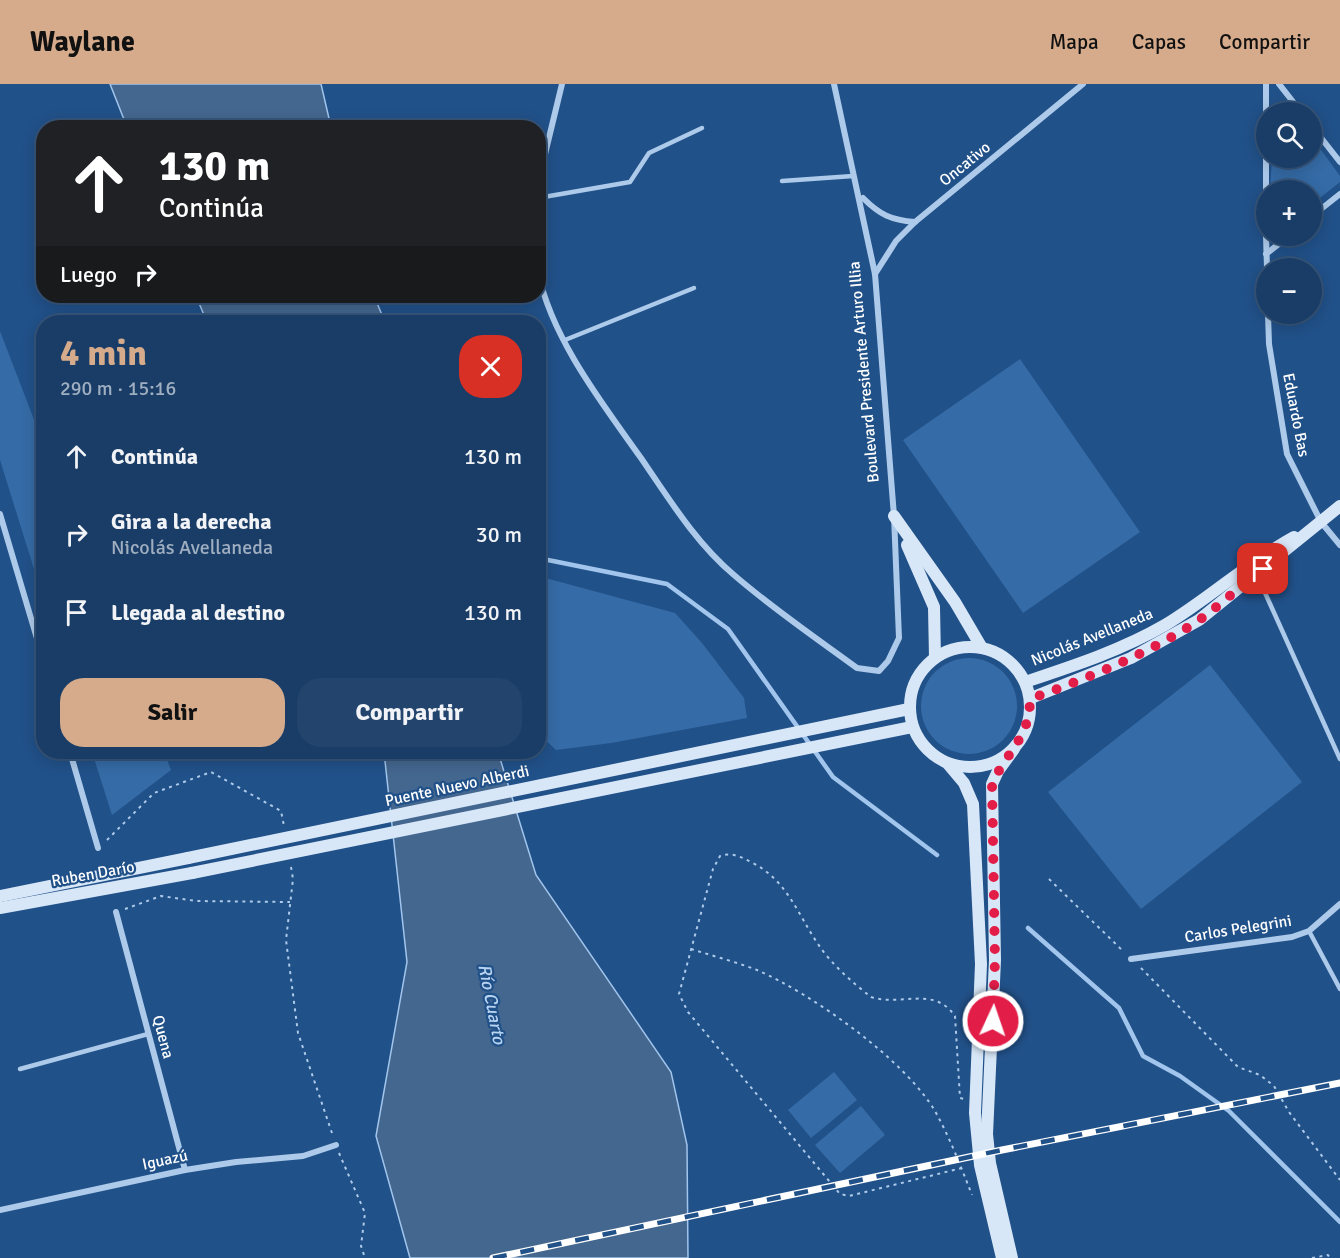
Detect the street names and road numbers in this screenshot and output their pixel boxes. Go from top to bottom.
street label: Oncativo [935,137,995,191]
street label: Boulevard Presidente Arturo Illia [844,260,884,484]
street label: Eduardo Bas [1278,371,1314,459]
street label: Nicolás Avellaneda [1028,603,1156,671]
street label: Puente Nuevo Alberdi [383,761,531,811]
street label: Ruben Darío [50,857,136,891]
street label: Carlos Pelegrini [1183,911,1293,947]
street label: Quena [148,1013,178,1061]
street label: Iguazú [140,1145,190,1175]

